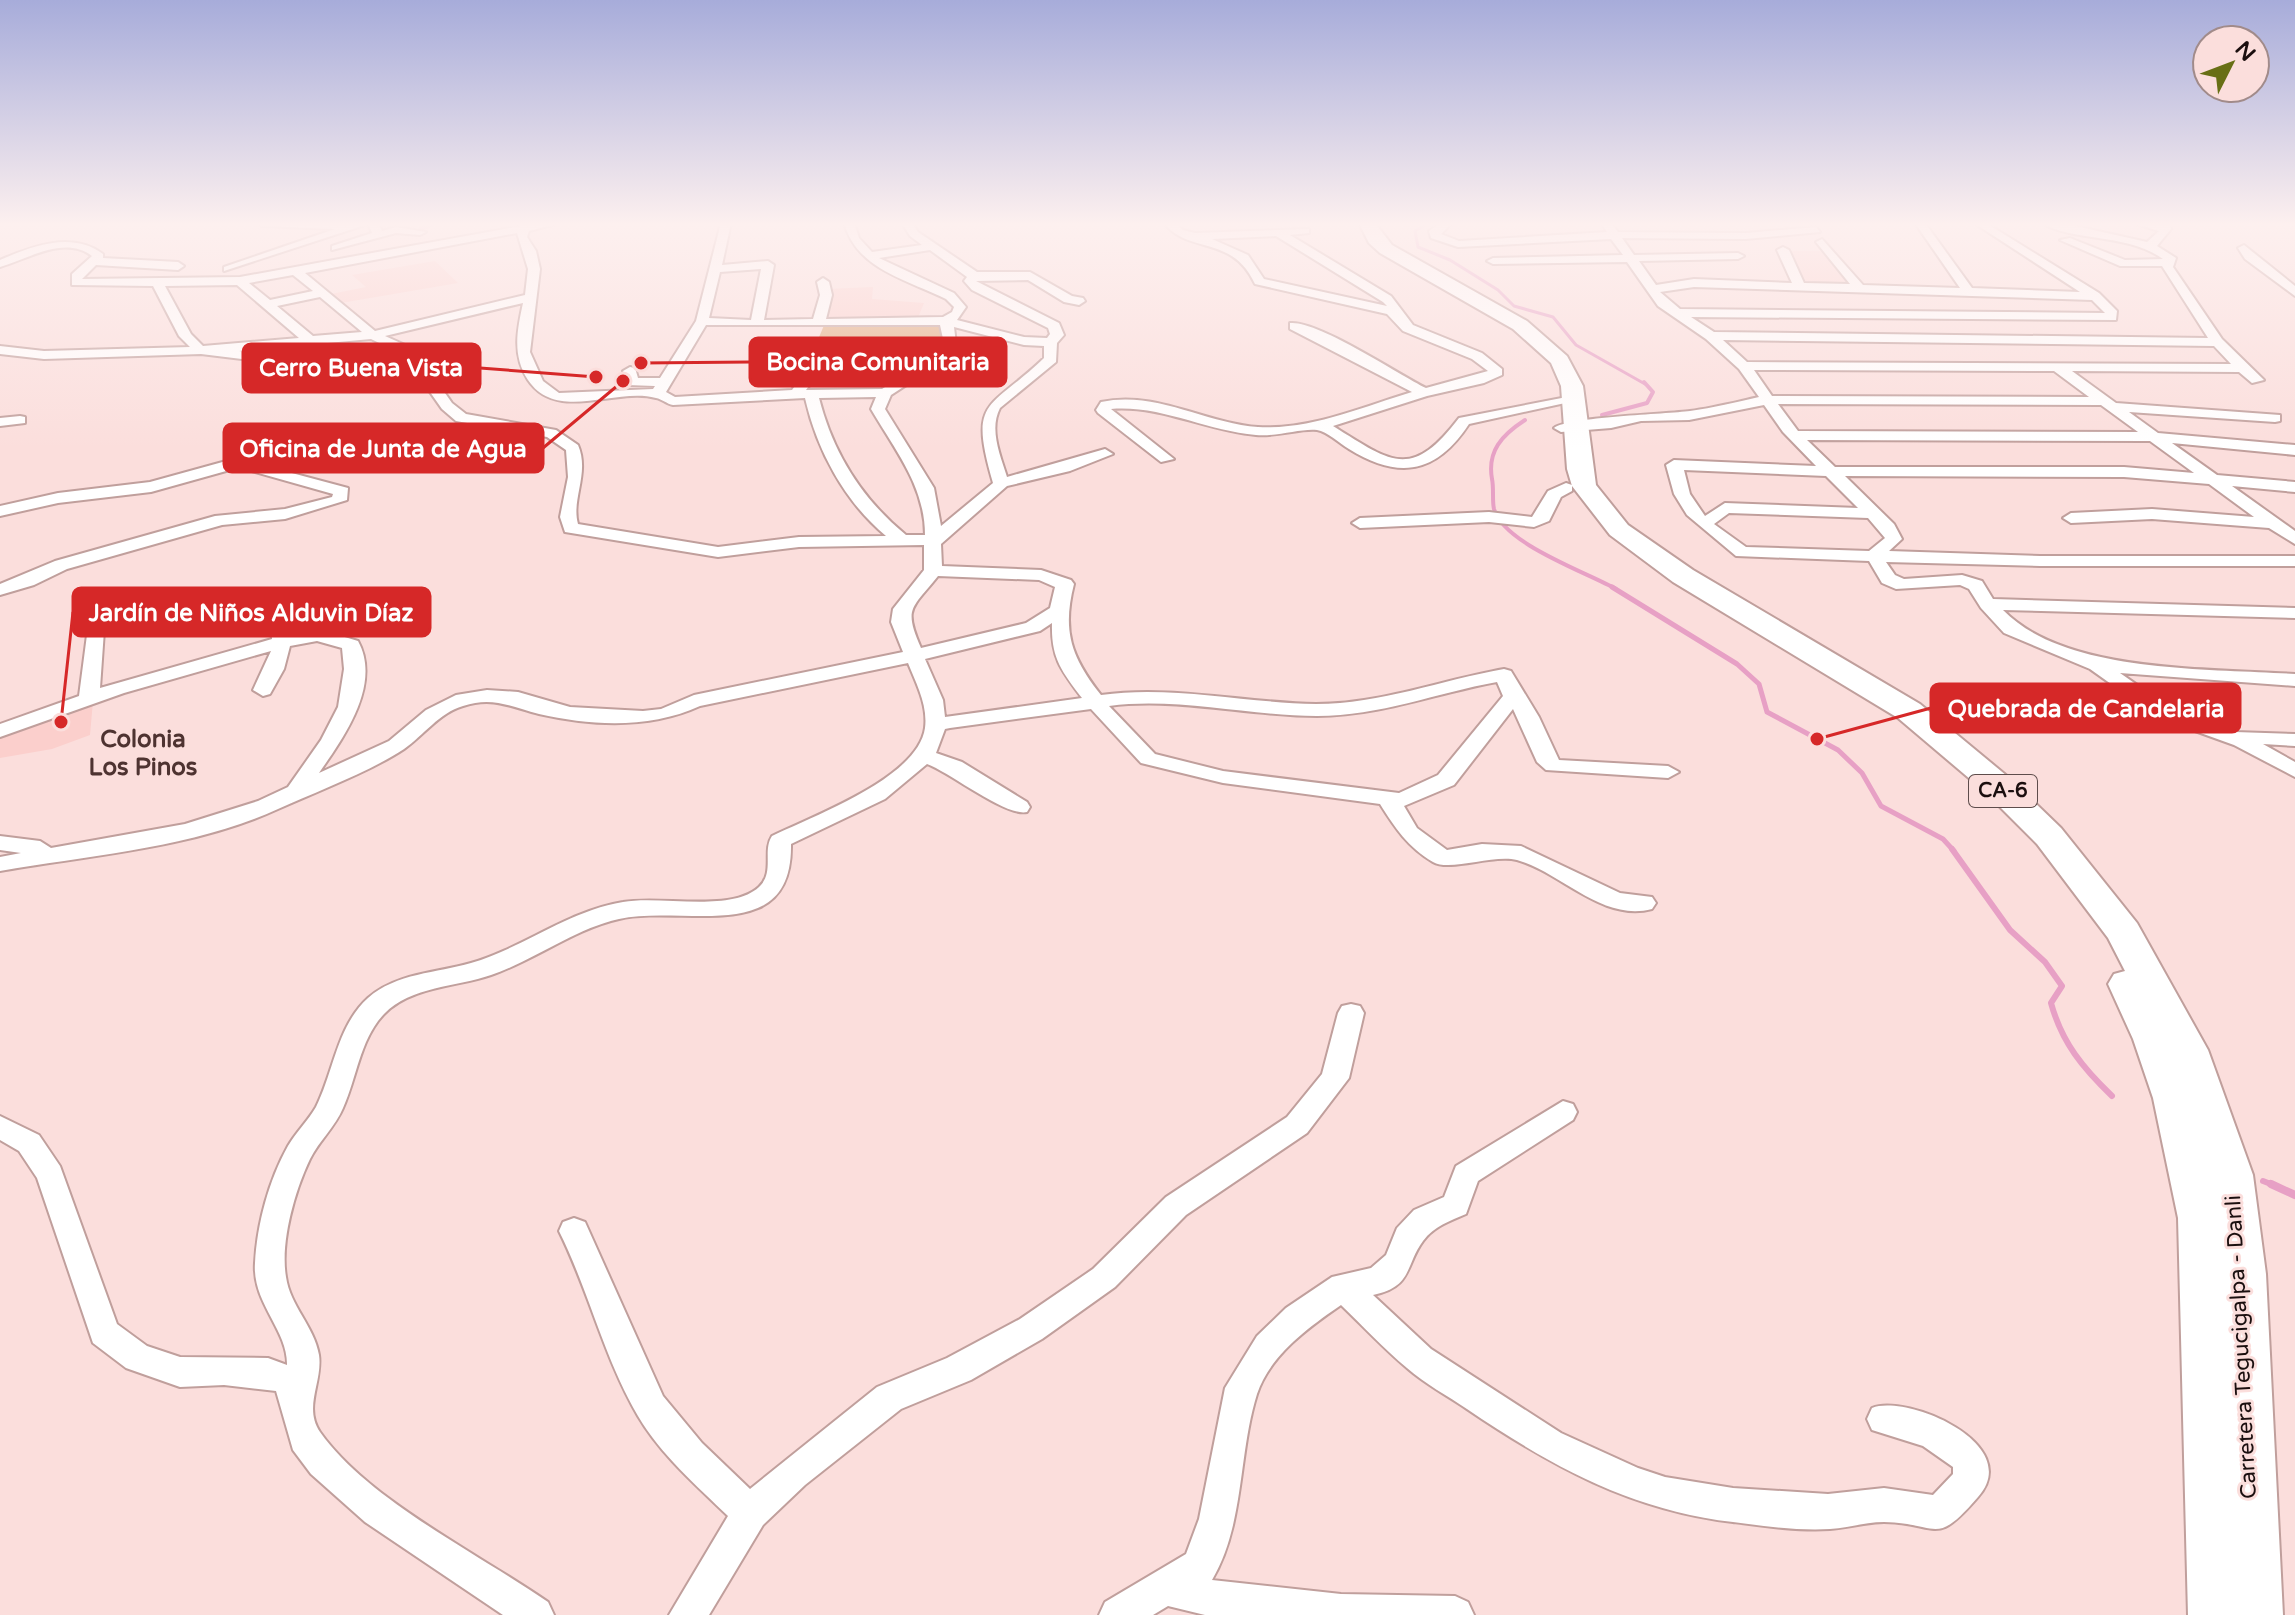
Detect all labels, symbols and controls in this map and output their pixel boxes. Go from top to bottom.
north arrow [2191,24,2271,104]
text: N [2230,36,2261,67]
callout: Bocina Comunitaria [750,338,1006,386]
callout: Cerro Buena Vista [243,344,480,392]
text: Bocina Comunitaria [766,348,990,377]
text: Cerro Buena Vista [259,354,463,383]
callout: Oficina de Junta de Agua [224,424,543,472]
text: Oficina de Junta de Agua [239,435,527,464]
callout: Jardín de Niños Alduvin Díaz [73,588,430,636]
text: Jardín de Niños Alduvin Díaz [88,599,413,628]
callout: Quebrada de Candelaria [1931,684,2240,732]
text: Quebrada de Candelaria [1948,695,2224,724]
district label: Colonia Los Pinos [89,725,197,782]
road number: CA-6 [1969,775,2037,807]
street label: Carretera Tegucigalpa - Danli [2220,1194,2262,1500]

